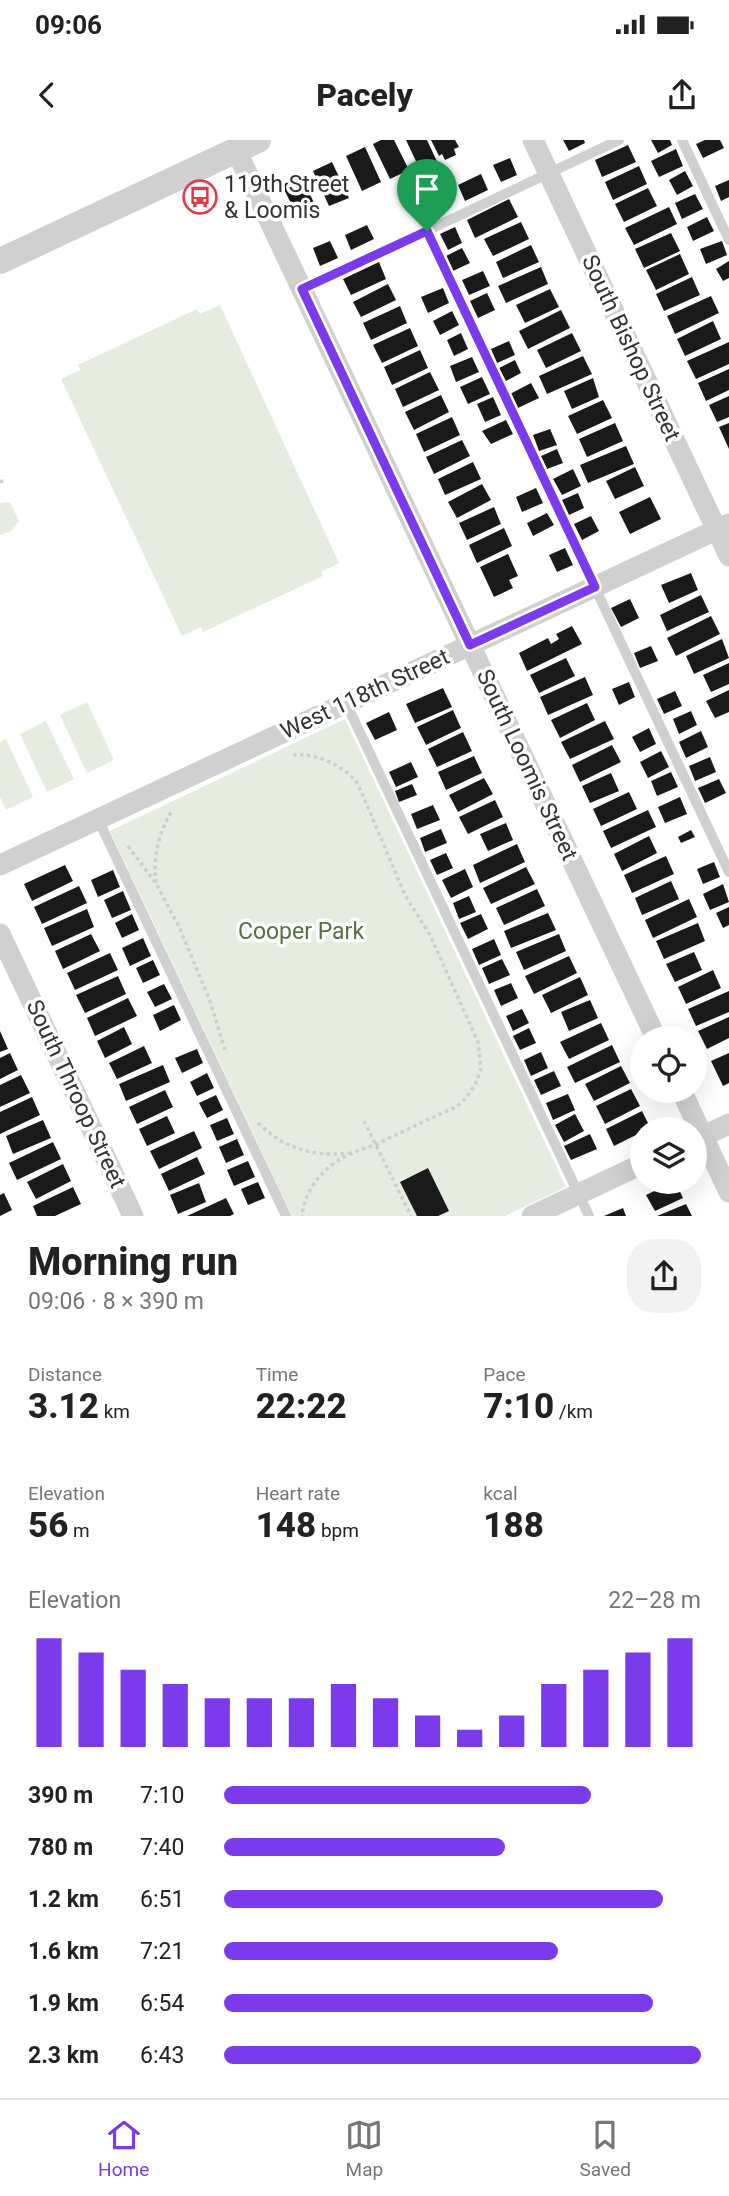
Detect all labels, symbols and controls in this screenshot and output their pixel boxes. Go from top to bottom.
text: 09:06 [35,10,102,40]
icon: back [28,76,66,114]
text: Pacely [316,76,413,114]
icon: share [663,76,701,114]
pin [397,159,457,231]
icon: arrive [408,170,446,208]
place label: 119th Street & Loomis [224,171,349,224]
bus stop icon: 119th Street & Loomis [181,178,219,216]
street label: South Bishop Street [576,251,686,445]
street label: West 118th Street [276,643,454,745]
street label: South Loomis Street [471,665,583,865]
park label: Cooper Park [238,918,364,945]
street label: South Throop Street [21,996,131,1192]
map controls [630,1026,707,1194]
button: locate [630,1026,707,1103]
button: layers [630,1117,707,1194]
button: share [627,1239,701,1313]
text: Morning run [28,1240,238,1284]
text: 09:06 · 8 × 390 m [28,1288,204,1315]
text: Distance [28,1363,102,1386]
text: Time [256,1363,298,1386]
text: Pace [483,1363,526,1386]
text: 3.12 [28,1386,99,1427]
text: 22:22 [256,1386,347,1427]
text: 7:10 [483,1386,554,1427]
text: km [99,1400,130,1423]
text: /km [554,1400,593,1423]
text: Elevation [28,1482,105,1505]
text: Heart rate [256,1482,340,1505]
text: kcal [483,1482,518,1505]
text: 56 [28,1505,68,1546]
text: 148 [256,1505,316,1546]
text: 188 [483,1505,544,1546]
text: m [68,1519,90,1542]
text: bpm [316,1519,359,1542]
text: Elevation [28,1587,121,1614]
text: 22–28 m [608,1587,701,1614]
text: 390 m [28,1782,93,1809]
text: 7:10 [140,1782,184,1809]
text: 780 m [28,1834,93,1861]
text: 7:40 [140,1834,184,1861]
text: 1.2 km [28,1886,99,1913]
text: 6:51 [140,1886,184,1913]
text: 1.6 km [28,1938,99,1965]
text: 7:21 [140,1938,184,1965]
text: 1.9 km [28,1990,99,2017]
text: 6:54 [140,1990,184,2017]
text: 2.3 km [28,2042,99,2069]
text: 6:43 [140,2042,184,2069]
tab: Home [98,2116,149,2181]
tab: Map [345,2116,383,2181]
tab: Saved [580,2116,631,2181]

